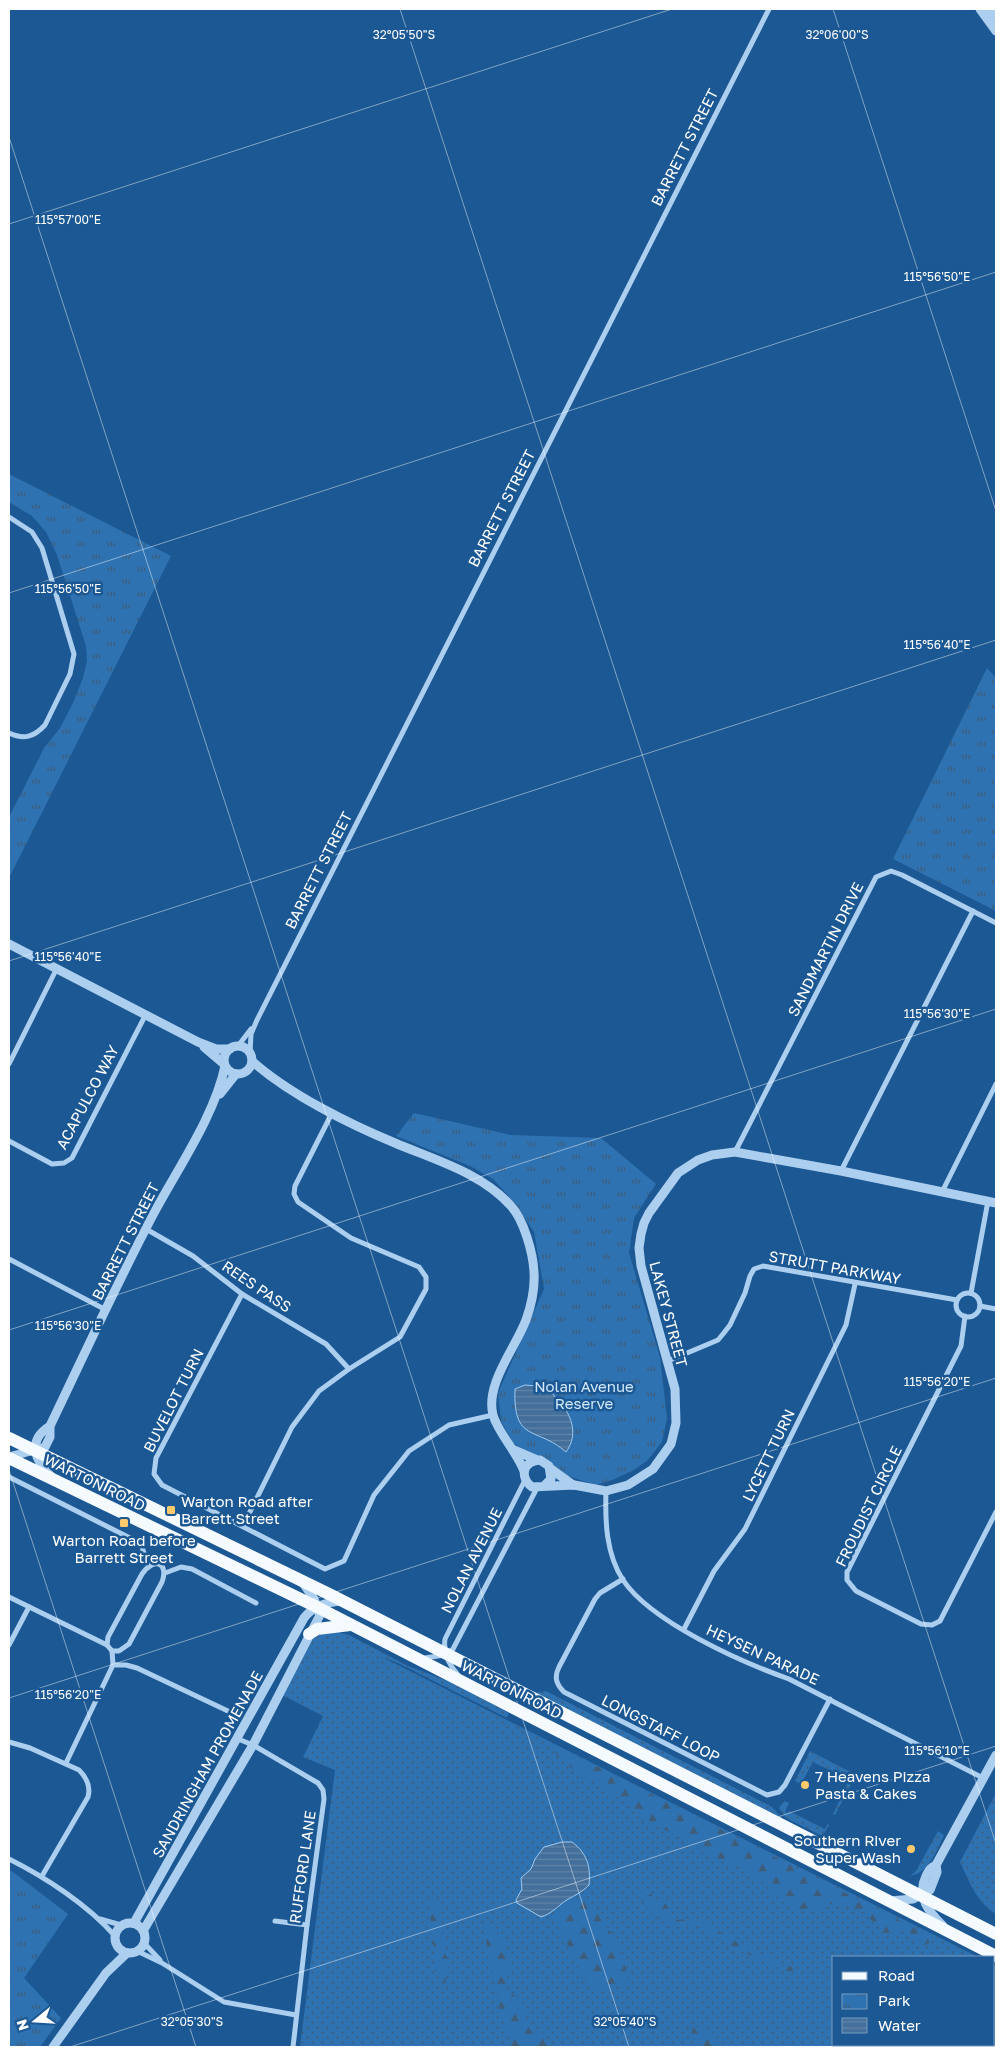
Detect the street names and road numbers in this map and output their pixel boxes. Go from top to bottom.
street label: BARRETT STREET [647,85,721,209]
street label: BARRETT STREET [464,446,538,570]
street label: BARRETT STREET [281,808,355,932]
street label: SANDMARTIN DRIVE [783,879,867,1019]
street label: ACAPULCO WAY [52,1042,122,1152]
street label: BARRETT STREET [88,1179,162,1303]
street label: STRUTT PARKWAY [768,1247,903,1288]
street label: REES PASS [219,1256,295,1316]
street label: LAKEY STREET [646,1259,692,1369]
street label: BUVELOT TURN [139,1345,207,1455]
street label: LYCETT TURN [738,1406,798,1504]
street label: FROUDIST CIRCLE [831,1443,905,1569]
street label: WARTON ROAD [41,1450,149,1514]
street label: NOLAN AVENUE [437,1504,505,1616]
street label: HEYSEN PARADE [704,1620,822,1688]
street label: WARTON ROAD [459,1656,565,1722]
street label: SANDRINGHAM PROMENADE [148,1668,266,1860]
street label: LONGSTAFF LOOP [599,1690,723,1766]
street label: RUFFORD LANE [285,1809,319,1925]

